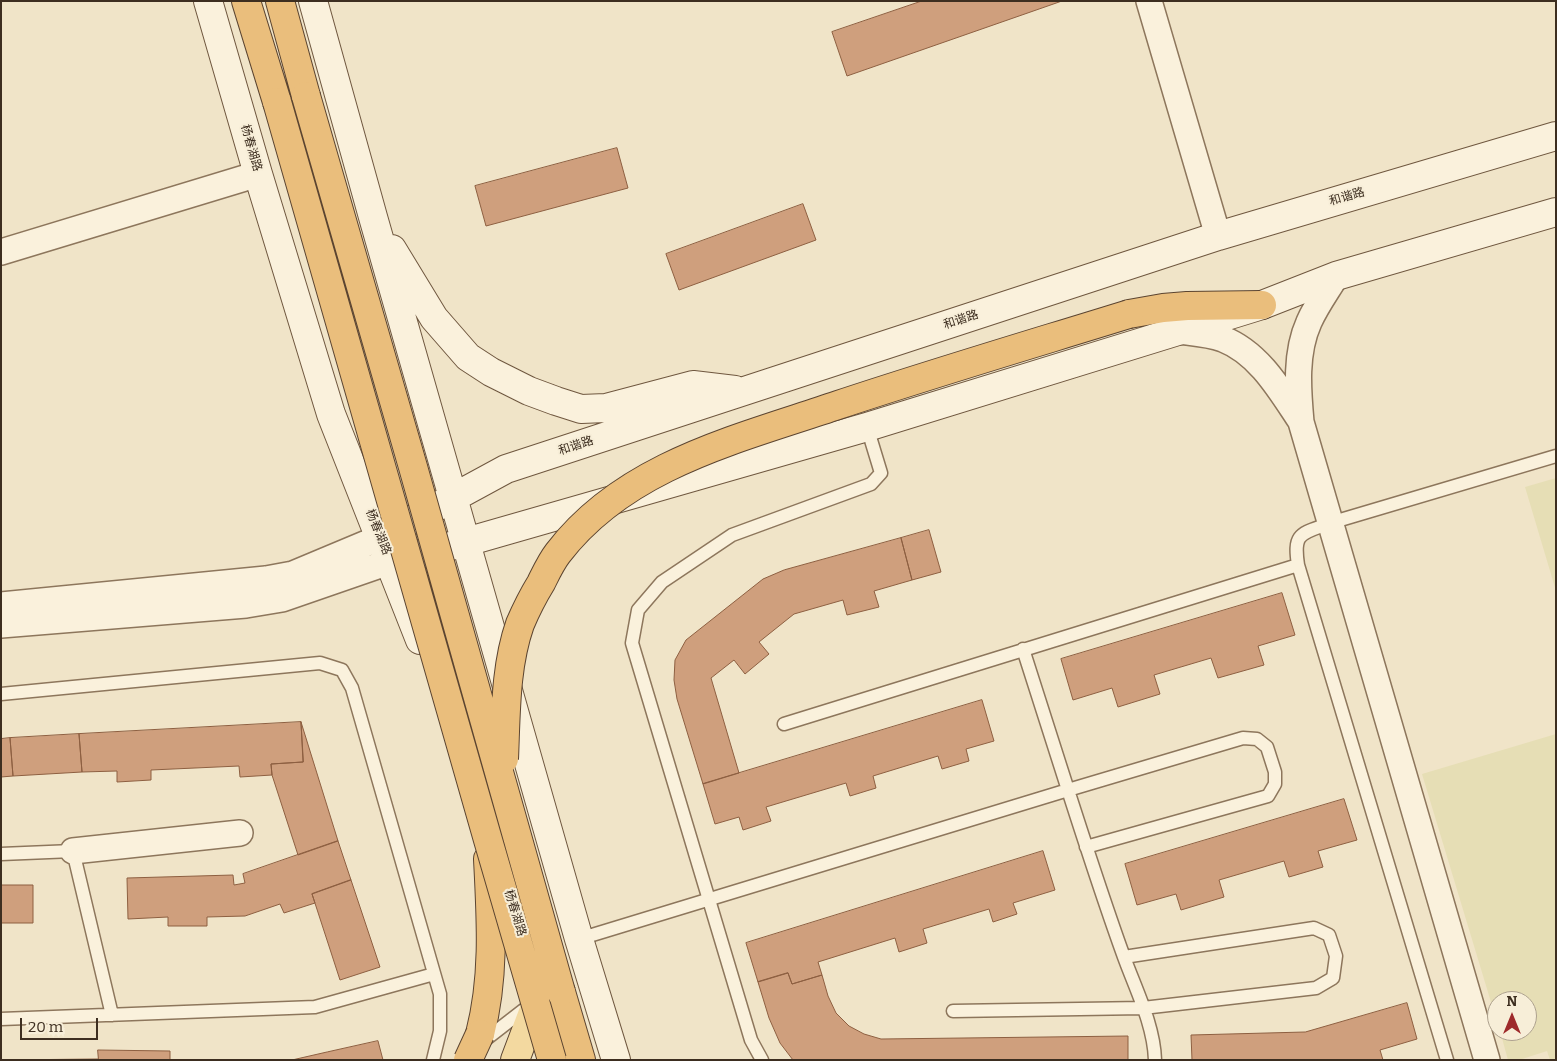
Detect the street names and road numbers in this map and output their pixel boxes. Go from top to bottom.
street label: 杨春湖路 [237,123,265,173]
street label: 和谐路 [1328,185,1366,209]
street label: 和谐路 [942,308,980,332]
street label: 和谐路 [557,434,595,458]
street label: 杨春湖路 [362,507,394,557]
street label: 杨春湖路 [501,888,529,938]

